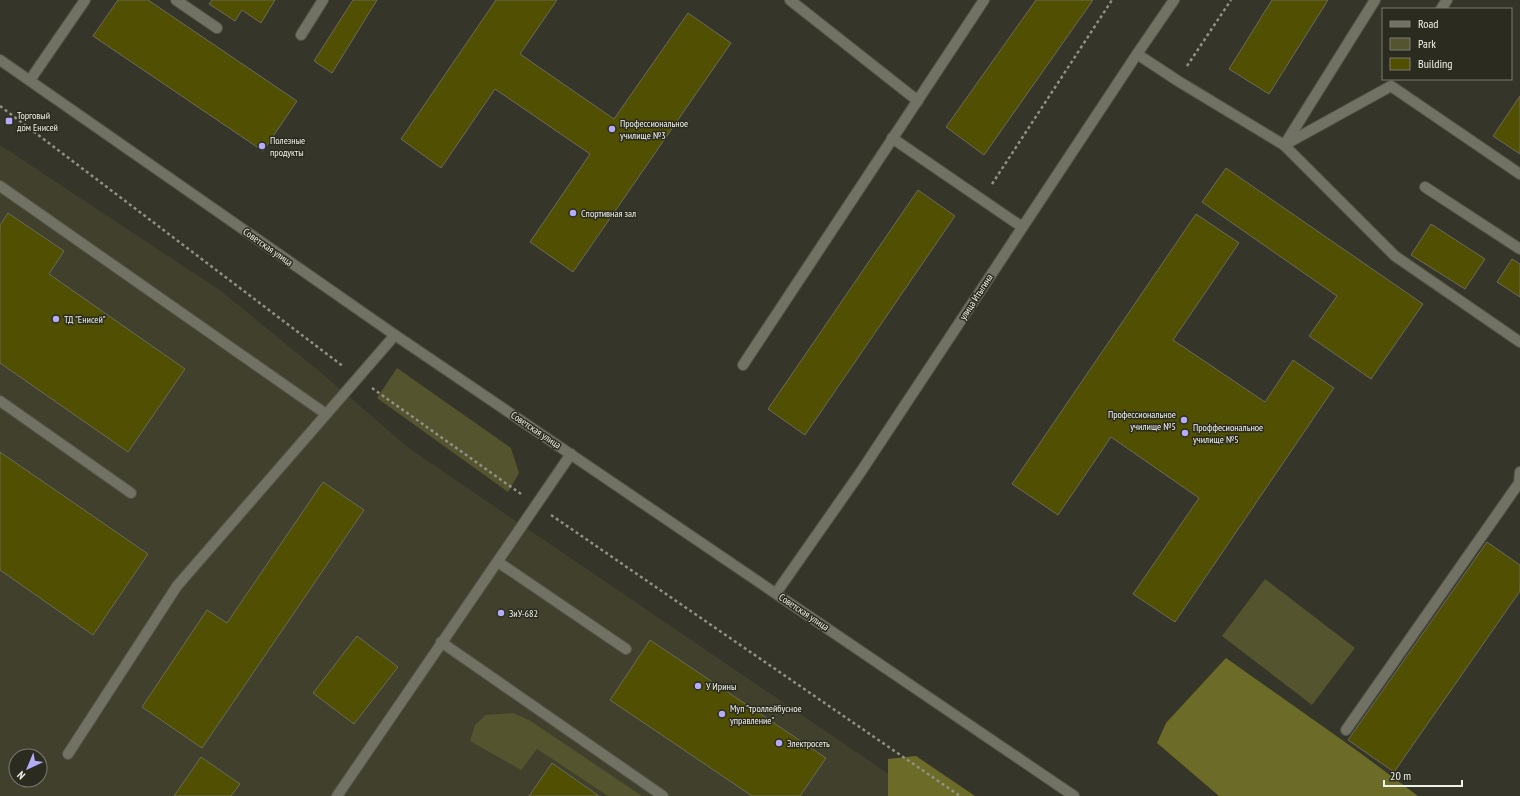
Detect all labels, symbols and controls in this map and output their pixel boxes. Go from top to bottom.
legend [1382,8,1512,80]
text: Road [1418,16,1438,31]
text: Park [1418,36,1436,51]
text: Building [1418,56,1453,71]
place label: Торговый дом Енисей [17,109,58,134]
marker: Торговый дом Енисей [4,116,14,126]
place label: Профессиональное училище №3 [620,117,688,142]
marker: Профессиональное училище №3 [607,124,617,134]
place label: Полезные продукты [270,134,305,159]
marker: Полезные продукты [257,141,267,151]
place label: Спортивная зал [581,207,636,220]
marker: Спортивная зал [568,208,578,218]
street label: Советская улица [241,225,295,269]
street label: улица Итыгина [956,272,996,322]
place label: ТД "Енисей" [64,313,106,326]
marker: ТД "Енисей" [51,314,61,324]
street label: Советская улица [508,408,564,452]
place label: Профессиональное училище №5 [1108,408,1176,433]
marker: Профессиональное училище №5 [1179,415,1189,425]
place label: Проффесиональное училище №5 [1193,421,1263,446]
marker: Проффесиональное училище №5 [1180,428,1190,438]
street label: Советская улица [776,590,832,634]
place label: ЗиУ-682 [509,607,538,620]
marker: ЗиУ-682 [496,608,506,618]
place label: У Ирины [706,680,736,693]
marker: У Ирины [693,681,703,691]
place label: Муп "троллейбусное управление" [730,702,802,727]
marker: Муп "троллейбусное управление" [717,709,727,719]
place label: Электросеть [787,737,830,750]
marker: Электросеть [774,738,784,748]
north arrow [8,748,48,788]
scale bar [1384,762,1462,788]
text: N [14,768,28,782]
text: 20 m [1390,768,1411,783]

